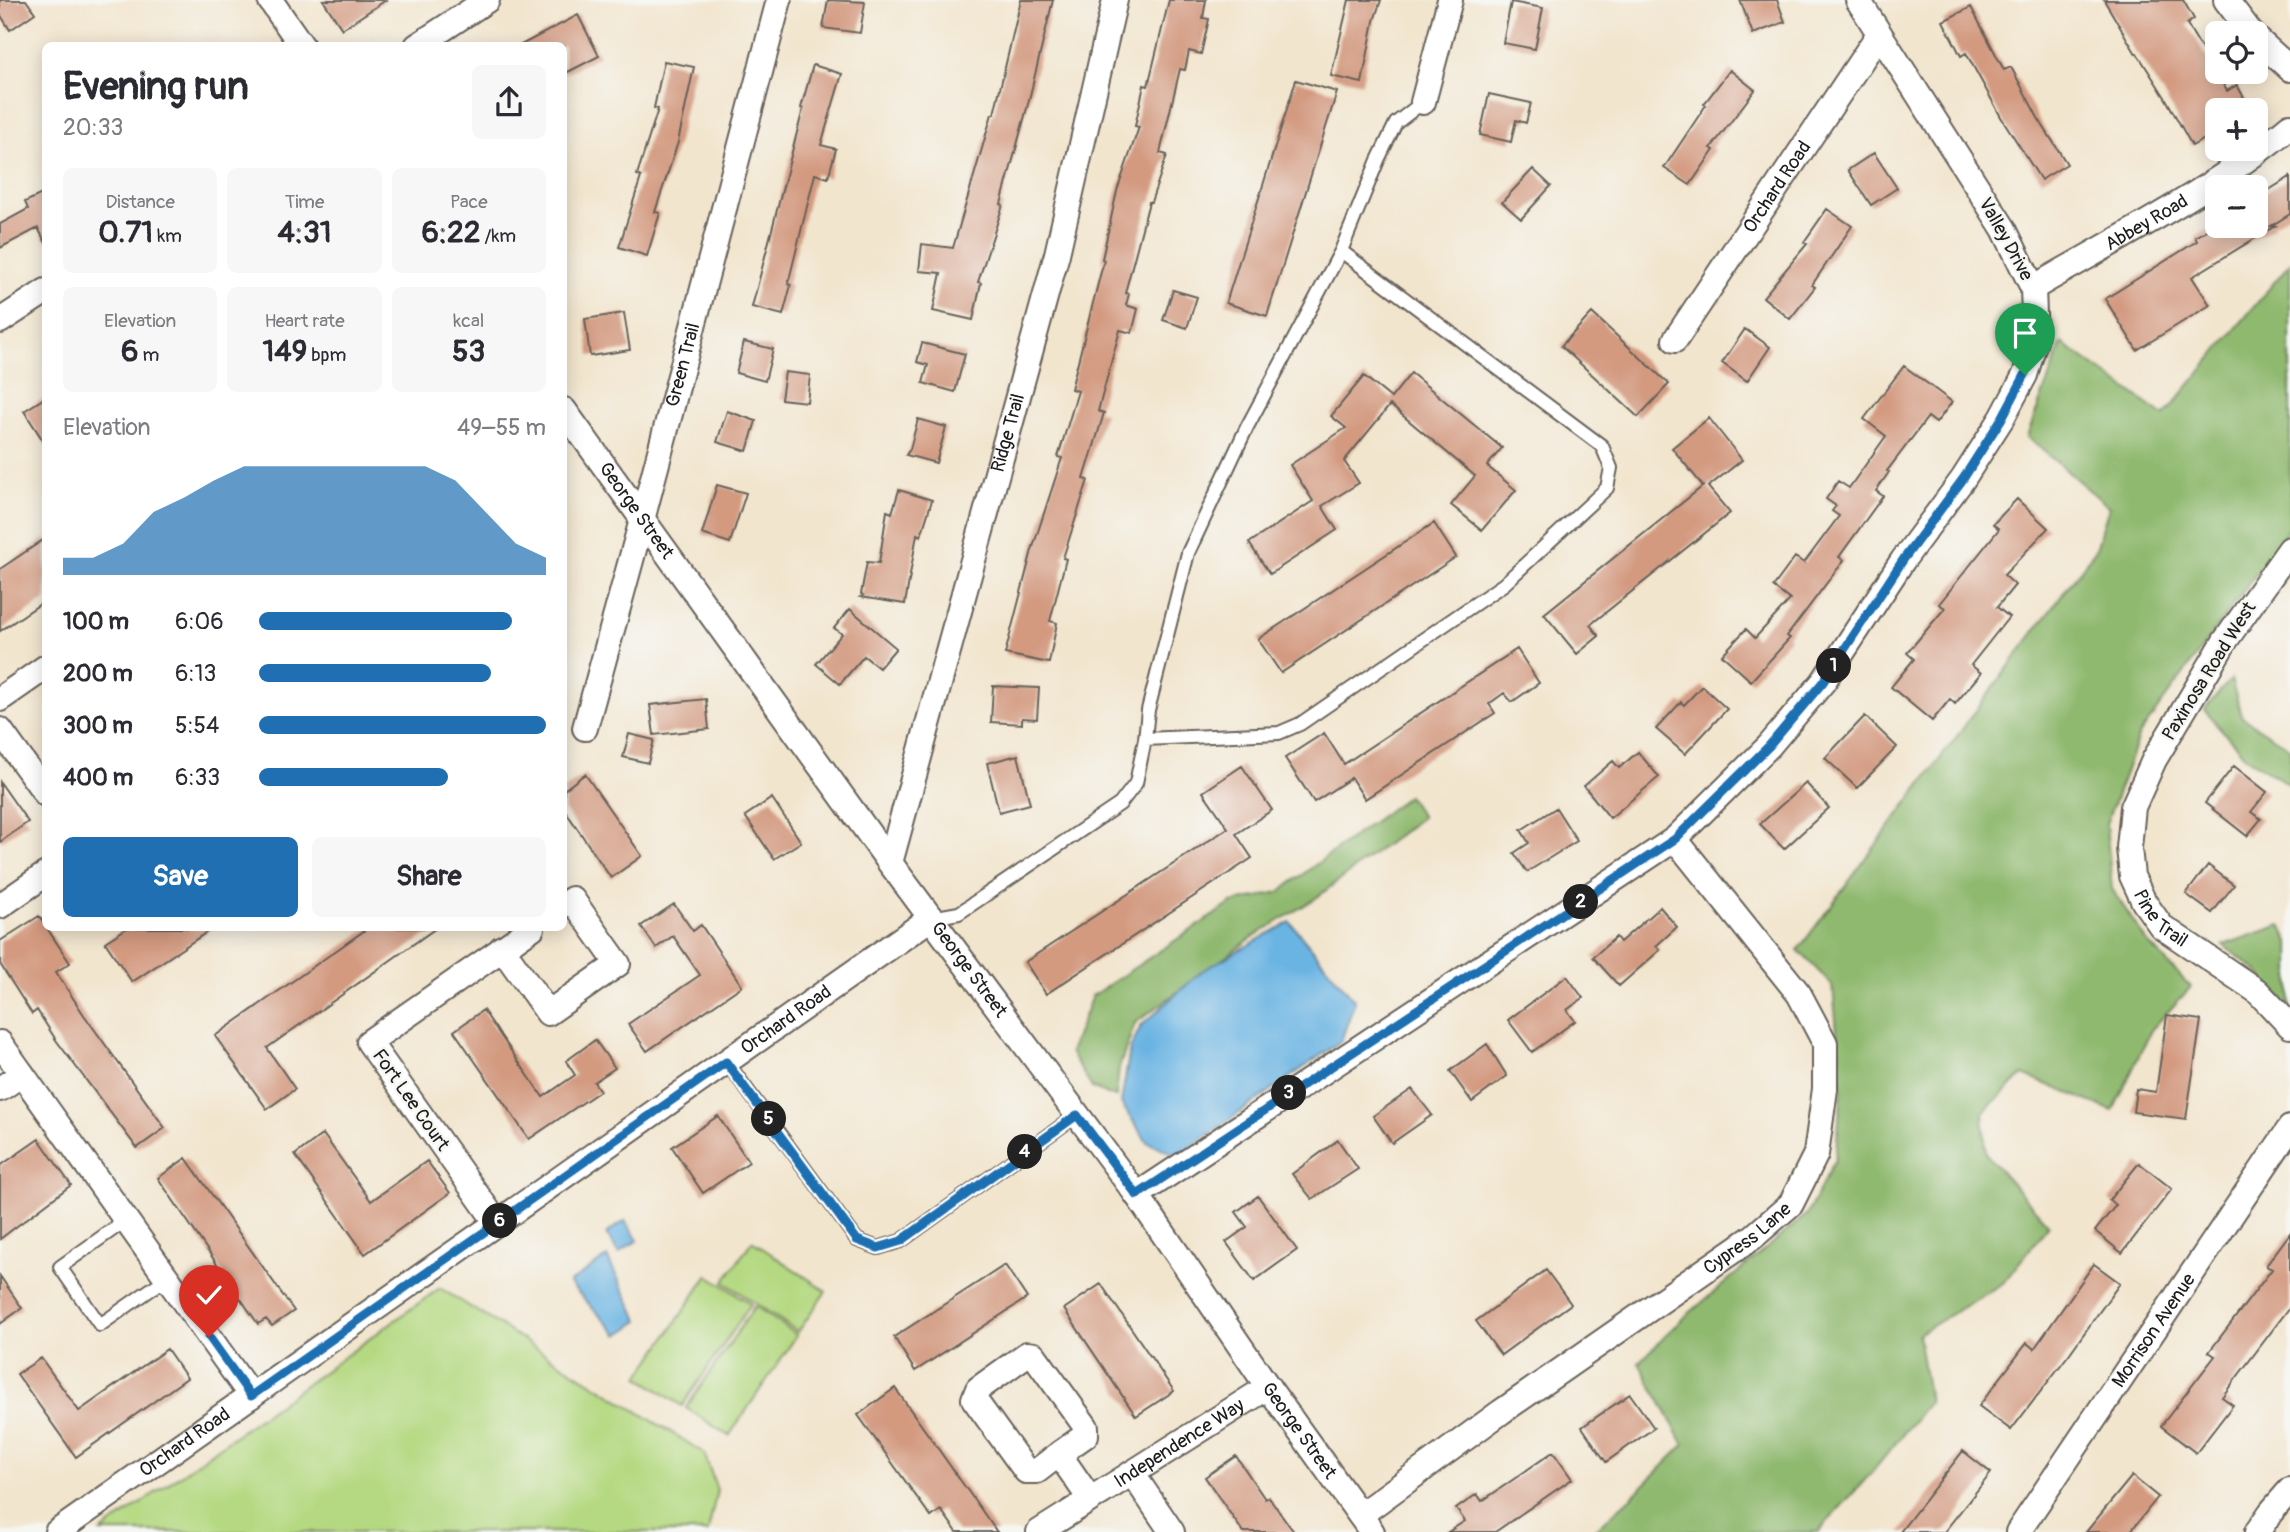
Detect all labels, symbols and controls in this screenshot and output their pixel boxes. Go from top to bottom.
map controls [2205,21,2268,238]
button: locate [2205,21,2268,84]
text: Evening run [63,63,249,111]
button: share [472,65,546,139]
button: + [2205,98,2268,161]
text: 20:33 [63,113,123,142]
street label: Orchard Road [1738,136,1816,237]
button: − [2205,175,2268,238]
street label: Abbey Road [2101,189,2192,256]
text: Distance [105,190,175,214]
text: Time [285,190,324,214]
text: Pace [450,190,488,214]
street label: Valley Drive [1973,193,2039,285]
text: 0.71 [98,214,153,251]
text: 4:31 [278,214,331,251]
text: 6:22 [421,214,480,251]
text: km [153,224,182,248]
text: /km [480,224,516,248]
pin [1995,303,2055,375]
text: Elevation [104,309,176,333]
text: Heart rate [264,309,345,333]
text: kcal [453,309,484,333]
icon: arrive [2006,314,2044,352]
street label: Green Trail [660,320,705,410]
text: 6 [121,333,138,370]
text: 149 [263,333,307,370]
text: 53 [452,333,485,370]
text: m [138,343,159,367]
text: bpm [307,343,346,367]
street label: Ridge Trail [986,391,1030,475]
text: Elevation [63,413,151,442]
text: 49–55 m [457,413,546,442]
street label: George Street [594,458,680,564]
street label: Paxinosa Road West [2157,597,2262,745]
text: 100 m [63,607,129,636]
text: 6:06 [175,607,224,636]
pin: 1 [1816,648,1852,684]
text: 1 [1830,653,1837,677]
text: 200 m [63,659,133,688]
text: 6:13 [175,659,216,688]
text: 300 m [63,711,133,740]
text: 5:54 [175,711,219,740]
text: 400 m [63,763,133,792]
text: 6:33 [175,763,220,792]
button: Save [63,837,298,917]
button: Share [312,837,546,917]
pin: 2 [1564,884,1598,920]
street label: Pine Trail [2128,886,2192,953]
text: 2 [1575,889,1586,913]
street label: George Street [926,917,1013,1023]
street label: Orchard Road [736,980,836,1060]
street label: Fort Lee Court [367,1044,455,1156]
pin: 3 [1272,1076,1306,1110]
text: 3 [1283,1080,1294,1104]
pin: 5 [752,1102,786,1136]
text: 5 [763,1106,774,1130]
pin: 4 [1007,1134,1042,1170]
text: 4 [1019,1139,1030,1163]
street label: Cypress Lane [1699,1197,1797,1280]
pin: 6 [482,1204,518,1238]
text: 6 [494,1208,505,1232]
pin [179,1265,239,1337]
street label: Morrison Avenue [2107,1268,2201,1392]
icon: check [190,1276,228,1314]
street label: George Street [1256,1377,1342,1484]
street label: Independence Way [1110,1393,1249,1493]
street label: Orchard Road [135,1402,235,1482]

